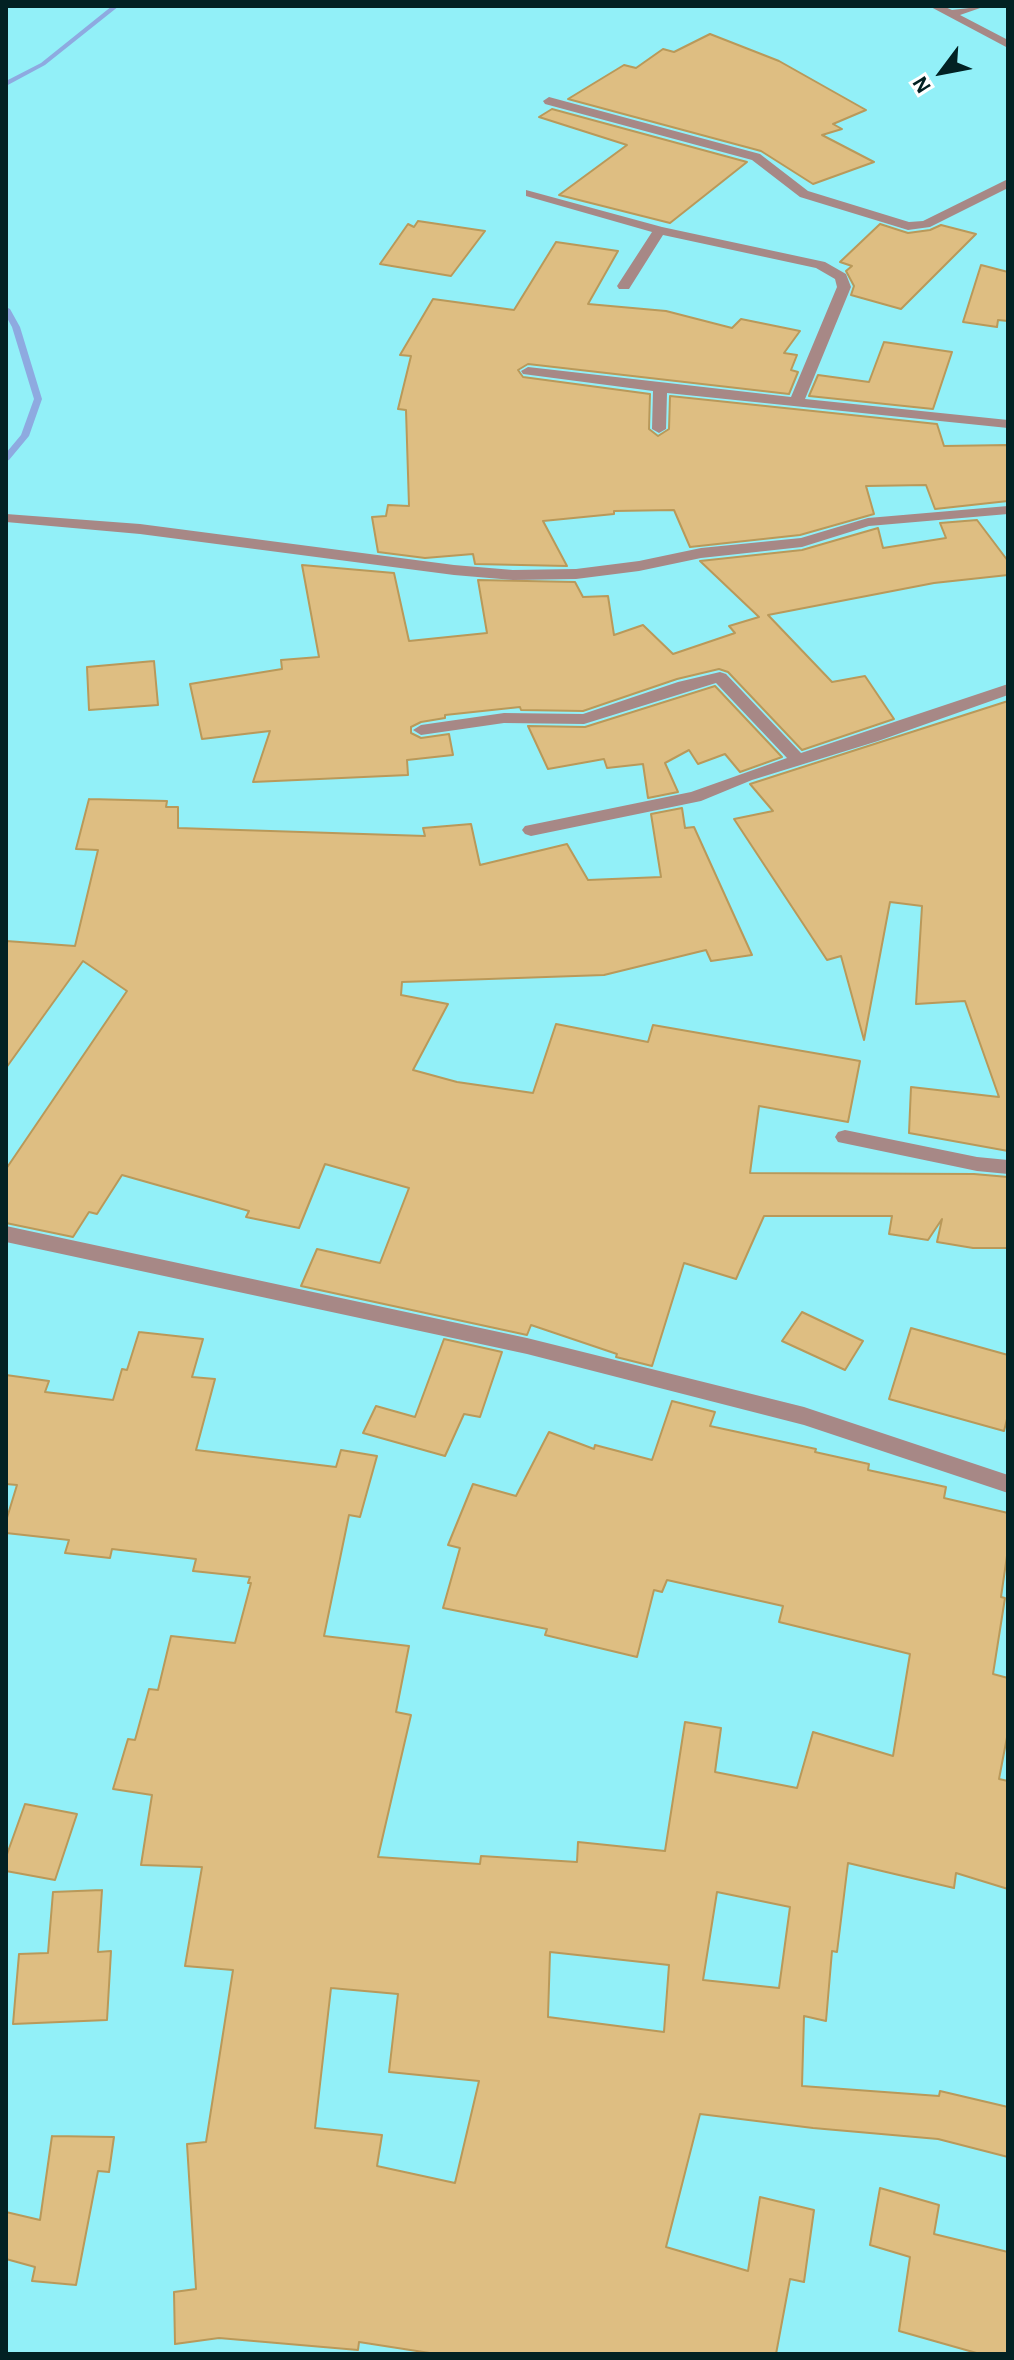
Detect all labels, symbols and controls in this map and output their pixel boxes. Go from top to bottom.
north arrow [902,32,982,112]
text: N [908,72,935,97]

